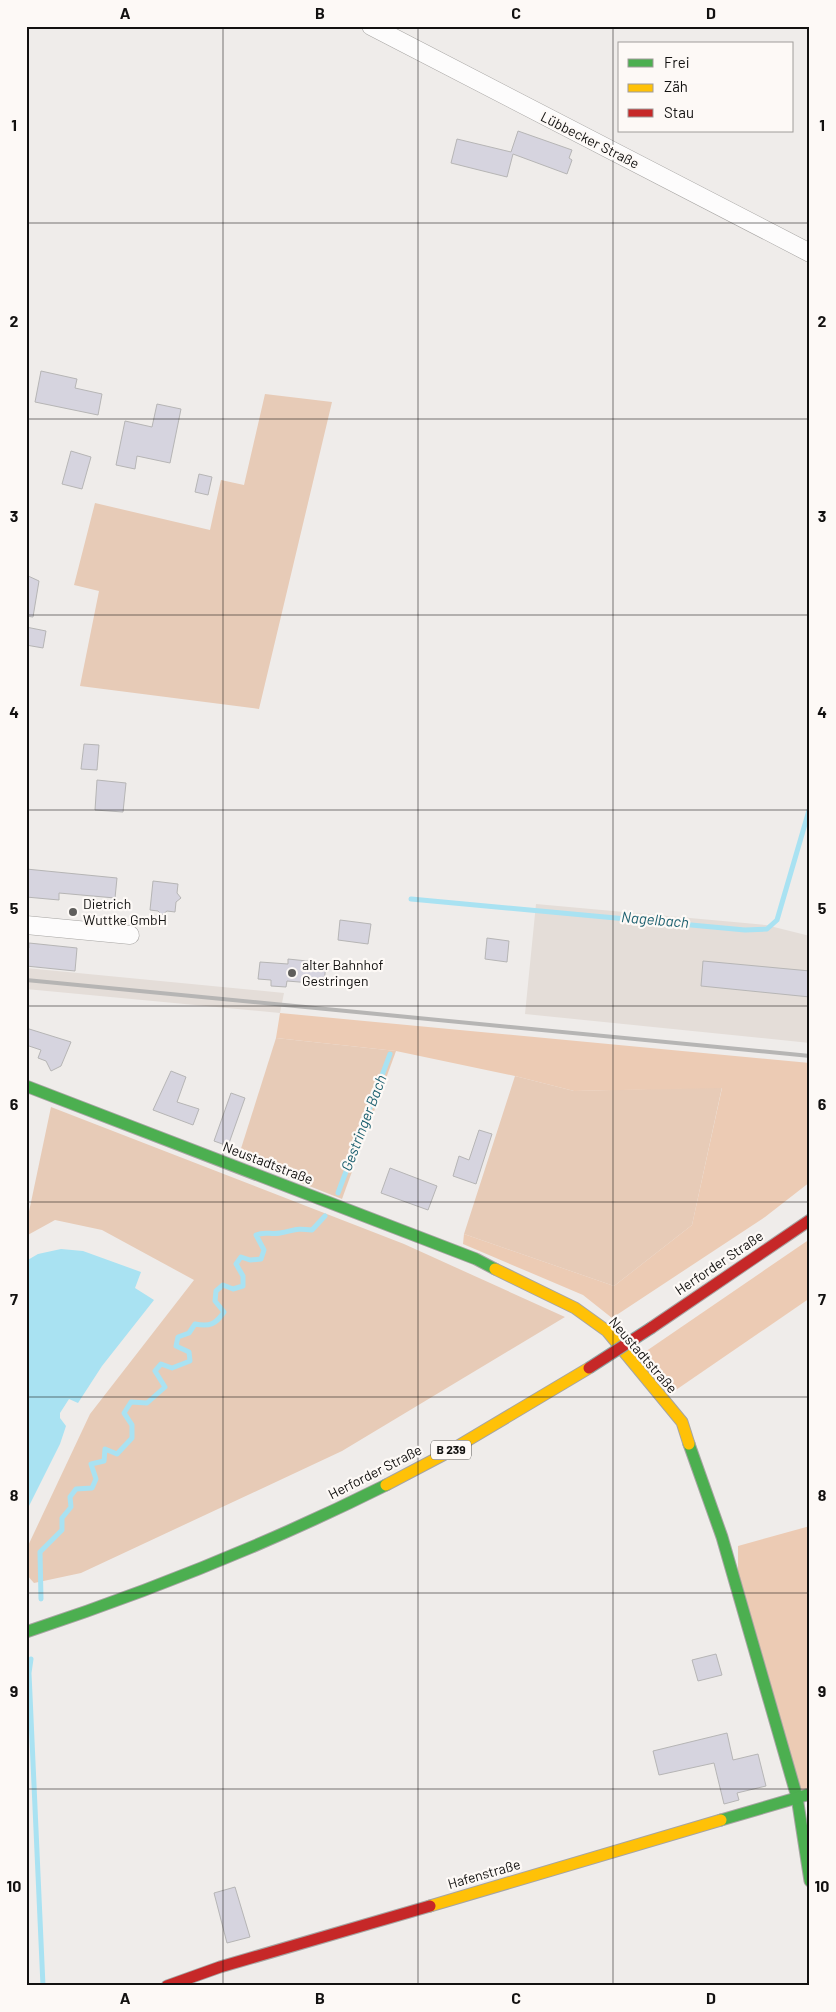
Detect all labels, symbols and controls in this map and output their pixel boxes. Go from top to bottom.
text: A [120,3,131,22]
text: B [315,3,325,22]
text: C [511,3,521,22]
text: D [706,3,716,22]
legend [618,42,794,132]
text: Frei [664,53,690,71]
text: Zäh [664,77,688,95]
text: Stau [664,103,694,121]
street label: Lübbecker Straße [538,107,642,172]
text: 1 [11,115,17,134]
text: 1 [819,115,825,134]
text: 2 [10,311,19,330]
text: 2 [818,311,827,330]
text: 3 [10,506,18,525]
text: 3 [818,506,826,525]
text: 4 [9,702,19,721]
text: 4 [817,702,827,721]
place label: Dietrich Wuttke GmbH [83,895,167,928]
text: 5 [10,898,19,917]
text: 5 [818,898,827,917]
marker: Dietrich Wuttke GmbH [67,906,79,918]
water label: Nagelbach [620,907,690,931]
place label: alter Bahnhof Gestringen [302,956,384,989]
marker: alter Bahnhof Gestringen [286,967,298,979]
water label: Gestringer Bach [336,1072,390,1173]
text: 6 [10,1094,19,1113]
text: 6 [818,1094,827,1113]
street label: Neustadtstraße [221,1137,316,1188]
street label: Herforder Straße [671,1227,766,1298]
text: 7 [10,1289,18,1308]
text: 7 [818,1289,826,1308]
street label: Neustadtstraße [606,1313,681,1396]
road number: B 239 [431,1440,471,1460]
street label: Herforder Straße [325,1441,424,1502]
text: 8 [10,1485,19,1504]
text: 8 [818,1485,827,1504]
text: 9 [10,1681,18,1700]
text: 9 [818,1681,826,1700]
street label: Hafenstraße [446,1855,522,1892]
text: 10 [7,1876,21,1895]
text: 10 [815,1876,829,1895]
text: A [120,1988,131,2007]
text: B [315,1988,325,2007]
text: C [511,1988,521,2007]
text: D [706,1988,716,2007]

